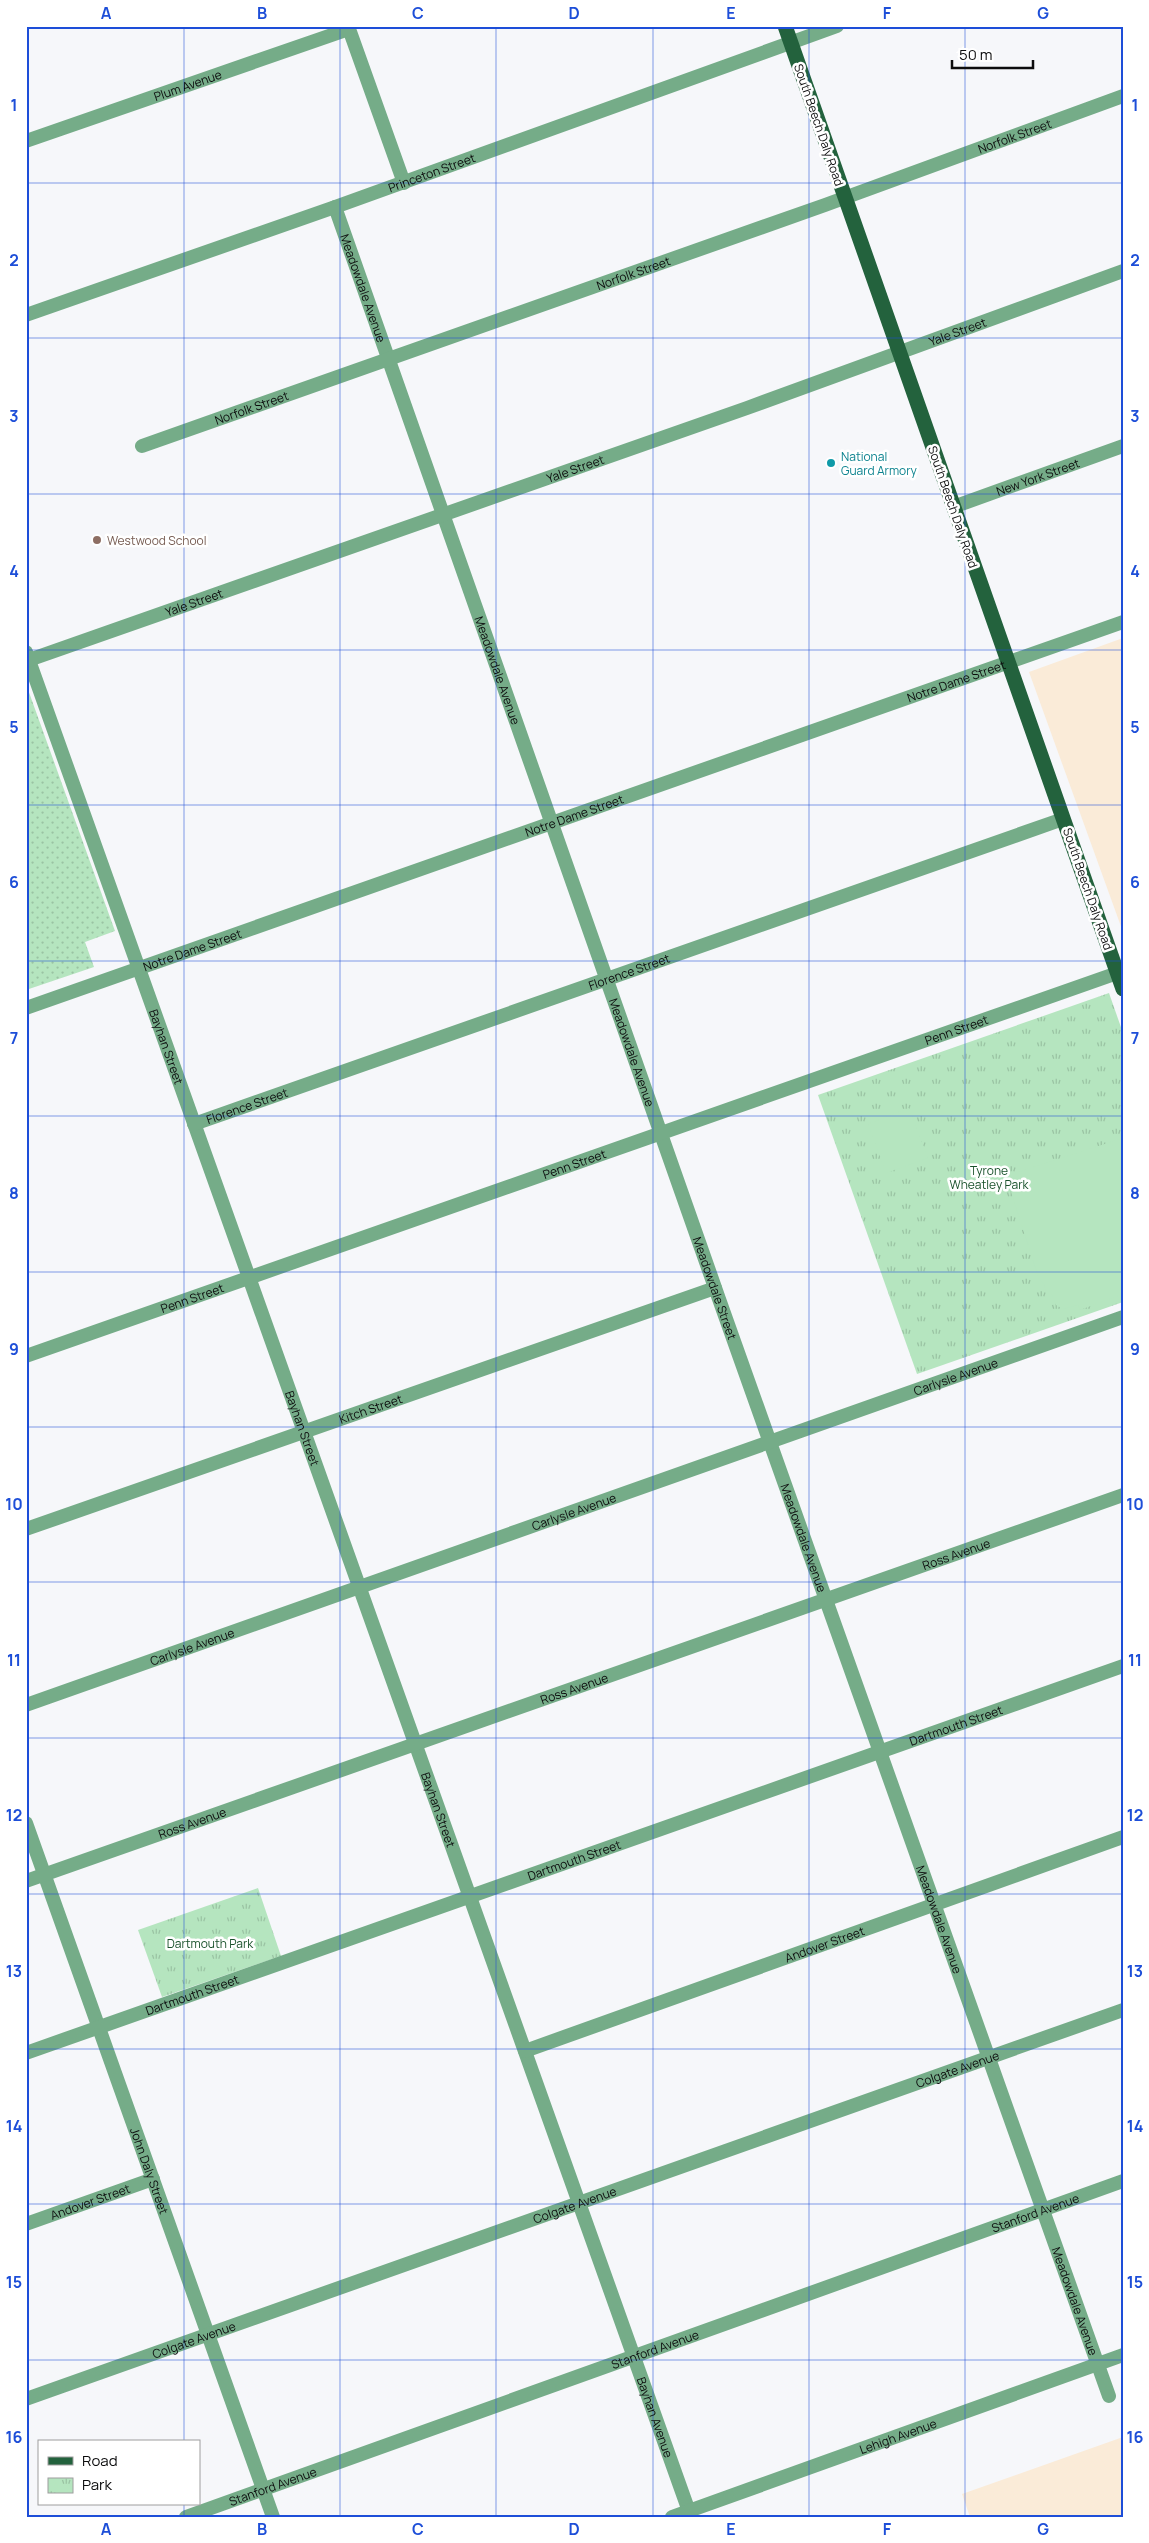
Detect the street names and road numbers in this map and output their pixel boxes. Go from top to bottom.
street label: South Beech Daly Road [790,62,848,188]
street label: Plum Avenue [151,65,224,105]
street label: Norfolk Street [975,114,1054,157]
street label: Princeton Street [386,149,478,196]
street label: Meadowdale Avenue [337,232,390,345]
street label: Norfolk Street [594,252,673,294]
street label: Yale Street [926,313,989,350]
street label: Norfolk Street [212,386,291,428]
street label: South Beech Daly Road [924,444,982,570]
street label: Yale Street [544,450,606,486]
street label: New York Street [994,454,1082,499]
street label: Yale Street [163,584,225,620]
street label: Meadowdale Avenue [471,614,525,727]
street label: Notre Dame Street [905,655,1008,706]
street label: Notre Dame Street [522,790,626,840]
street label: South Beech Daly Road [1059,826,1117,952]
street label: Notre Dame Street [140,924,244,975]
street label: Florence Street [586,949,672,993]
street label: Meadowdale Avenue [605,996,659,1109]
street label: Bayhan Street [146,1007,188,1087]
street label: Penn Street [922,1010,991,1048]
street label: Florence Street [204,1083,290,1128]
street label: Penn Street [540,1145,608,1183]
street label: Meadowdale Street [689,1234,741,1342]
street label: Penn Street [158,1279,226,1317]
street label: Carlysle Avenue [911,1353,1000,1399]
street label: Bayhan Street [282,1388,324,1468]
street label: Kitch Street [337,1390,405,1427]
street label: Meadowdale Avenue [777,1481,831,1594]
street label: Carlysle Avenue [529,1489,618,1534]
street label: Ross Avenue [920,1534,992,1573]
street label: Carlysle Avenue [147,1624,236,1669]
street label: Ross Avenue [538,1668,610,1708]
street label: Dartmouth Street [907,1701,1005,1749]
street label: Bayhan Street [418,1770,460,1850]
street label: Ross Avenue [156,1803,228,1842]
street label: Dartmouth Street [525,1835,623,1884]
street label: Meadowdale Avenue [912,1863,967,1976]
street label: Andover Street [782,1922,867,1966]
street label: Dartmouth Street [143,1970,241,2019]
street label: Colgate Avenue [913,2046,1001,2091]
street label: John Daly Street [126,2125,173,2217]
street label: Andover Street [48,2179,133,2223]
street label: Colgate Avenue [530,2182,619,2227]
street label: Stanford Avenue [989,2189,1081,2236]
street label: Meadowdale Avenue [1048,2245,1102,2357]
street label: Colgate Avenue [150,2317,238,2362]
street label: Stanford Avenue [609,2325,701,2372]
street label: Bayhan Avenue [633,2374,678,2460]
street label: Lehigh Avenue [857,2414,939,2458]
street label: Stanford Avenue [226,2462,319,2509]

